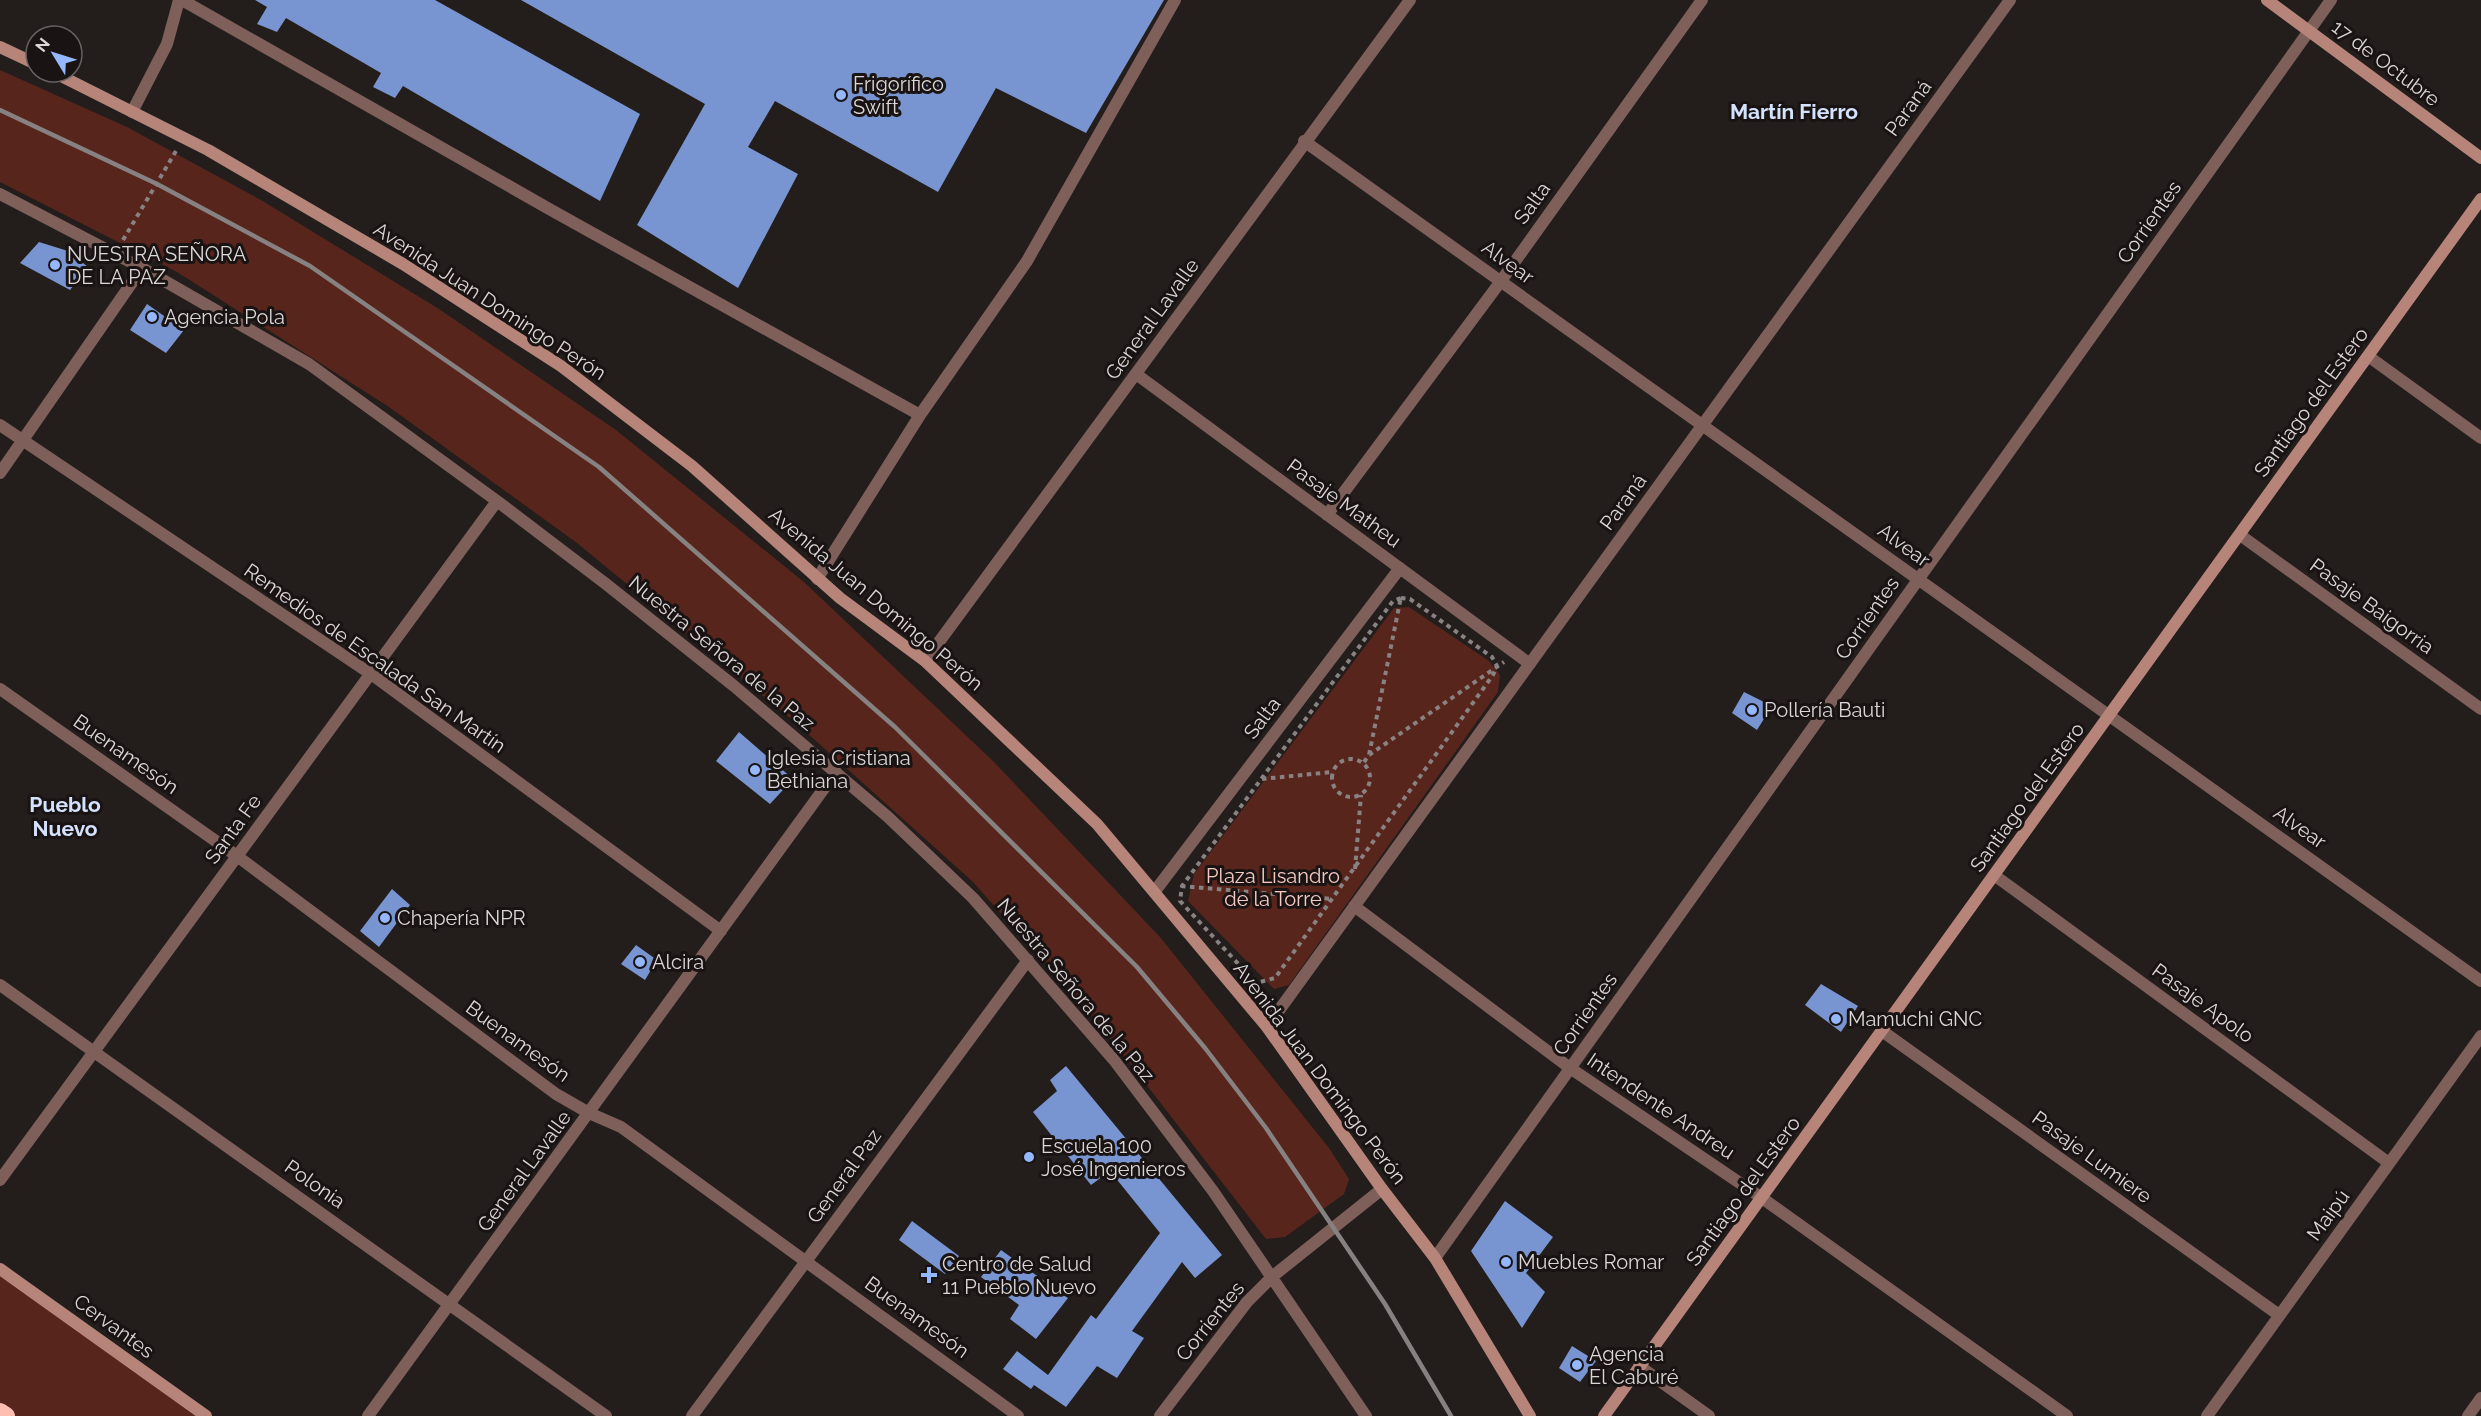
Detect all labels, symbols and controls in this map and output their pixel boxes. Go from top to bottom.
street label: 17 de Octubre [2327,15,2445,112]
north arrow [24,24,84,84]
text: N [31,34,54,56]
place label: Frigorífico Swift [853,72,944,119]
street label: Paraná [1880,75,1936,141]
marker: Frigorífico Swift [834,88,848,102]
district label: Martín Fierro [1730,99,1858,124]
street label: Corrientes [2112,176,2186,268]
street label: Salta [1509,177,1555,229]
street label: Avenida Juan Domingo Perón [369,217,611,385]
street label: Alvear [1477,235,1539,289]
place label: NUESTRA SEÑORA DE LA PAZ [67,242,247,289]
street label: General Lavalle [1100,254,1204,384]
marker: NUESTRA SEÑORA DE LA PAZ [48,258,62,272]
place label: Agencia Pola [164,305,285,329]
marker: Agencia Pola [145,310,159,324]
street label: Santiago del Estero [2249,323,2373,481]
street label: Pasaje Matheu [1282,454,1406,552]
street label: Paraná [1595,469,1651,535]
street label: Avenida Juan Domingo Perón [764,502,988,696]
street label: Alvear [1873,518,1935,572]
street label: Pasaje Baigorria [2305,553,2439,659]
street label: Remedios de Escalada San Martín [240,558,510,758]
street label: Nuestra Señora de la Paz [624,570,820,736]
street label: Corrientes [1830,572,1904,664]
street label: Salta [1239,692,1285,744]
place label: Pollería Bauti [1764,698,1885,722]
marker: Pollería Bauti [1745,703,1759,717]
street label: Buenamesón [69,709,183,799]
street label: Santiago del Estero [1965,718,2089,876]
place label: Iglesia Cristiana Bethiana [767,746,911,793]
marker: Iglesia Cristiana Bethiana [748,763,762,777]
street label: Santa Fe [200,789,266,868]
district label: Pueblo Nuevo [29,792,101,841]
street label: Alvear [2269,800,2331,854]
park label: Plaza Lisandro de la Torre [1206,864,1340,911]
street label: Nuestra Señora de la Paz [992,893,1160,1087]
place label: Chapería NPR [397,906,526,930]
marker: Chapería NPR [378,911,392,925]
place label: Alcira [652,950,704,974]
marker: Alcira [633,955,647,969]
street label: Avenida Juan Domingo Perón [1229,957,1411,1189]
street label: Pasaje Apolo [2148,958,2259,1048]
street label: Corrientes [1548,968,1622,1060]
street label: Buenamesón [461,995,575,1087]
place label: Mamuchi GNC [1848,1007,1982,1031]
marker: Mamuchi GNC [1829,1012,1843,1026]
street label: Intendente Andreu [1583,1048,1739,1164]
street label: General Lavalle [472,1106,576,1236]
street label: Pasaje Lumiere [2028,1106,2157,1208]
street label: Santiago del Estero [1681,1112,1805,1270]
street label: General Paz [802,1124,886,1228]
place label: Escuela 100 José Ingenieros [1041,1134,1186,1181]
marker: Escuela 100 José Ingenieros [1022,1150,1036,1164]
street label: Polonia [280,1155,350,1213]
street label: Maipú [2302,1185,2354,1245]
place label: Muebles Romar [1518,1250,1664,1274]
place label: Centro de Salud 11 Pueblo Nuevo [942,1252,1096,1299]
marker: Muebles Romar [1499,1255,1513,1269]
marker: Centro de Salud 11 Pueblo Nuevo [920,1266,938,1284]
street label: Buenamesón [860,1271,974,1363]
street label: Corrientes [1171,1276,1249,1366]
street label: Cervantes [69,1289,159,1363]
place label: Agencia El Caburé [1589,1342,1679,1389]
marker: Agencia El Caburé [1570,1358,1584,1372]

